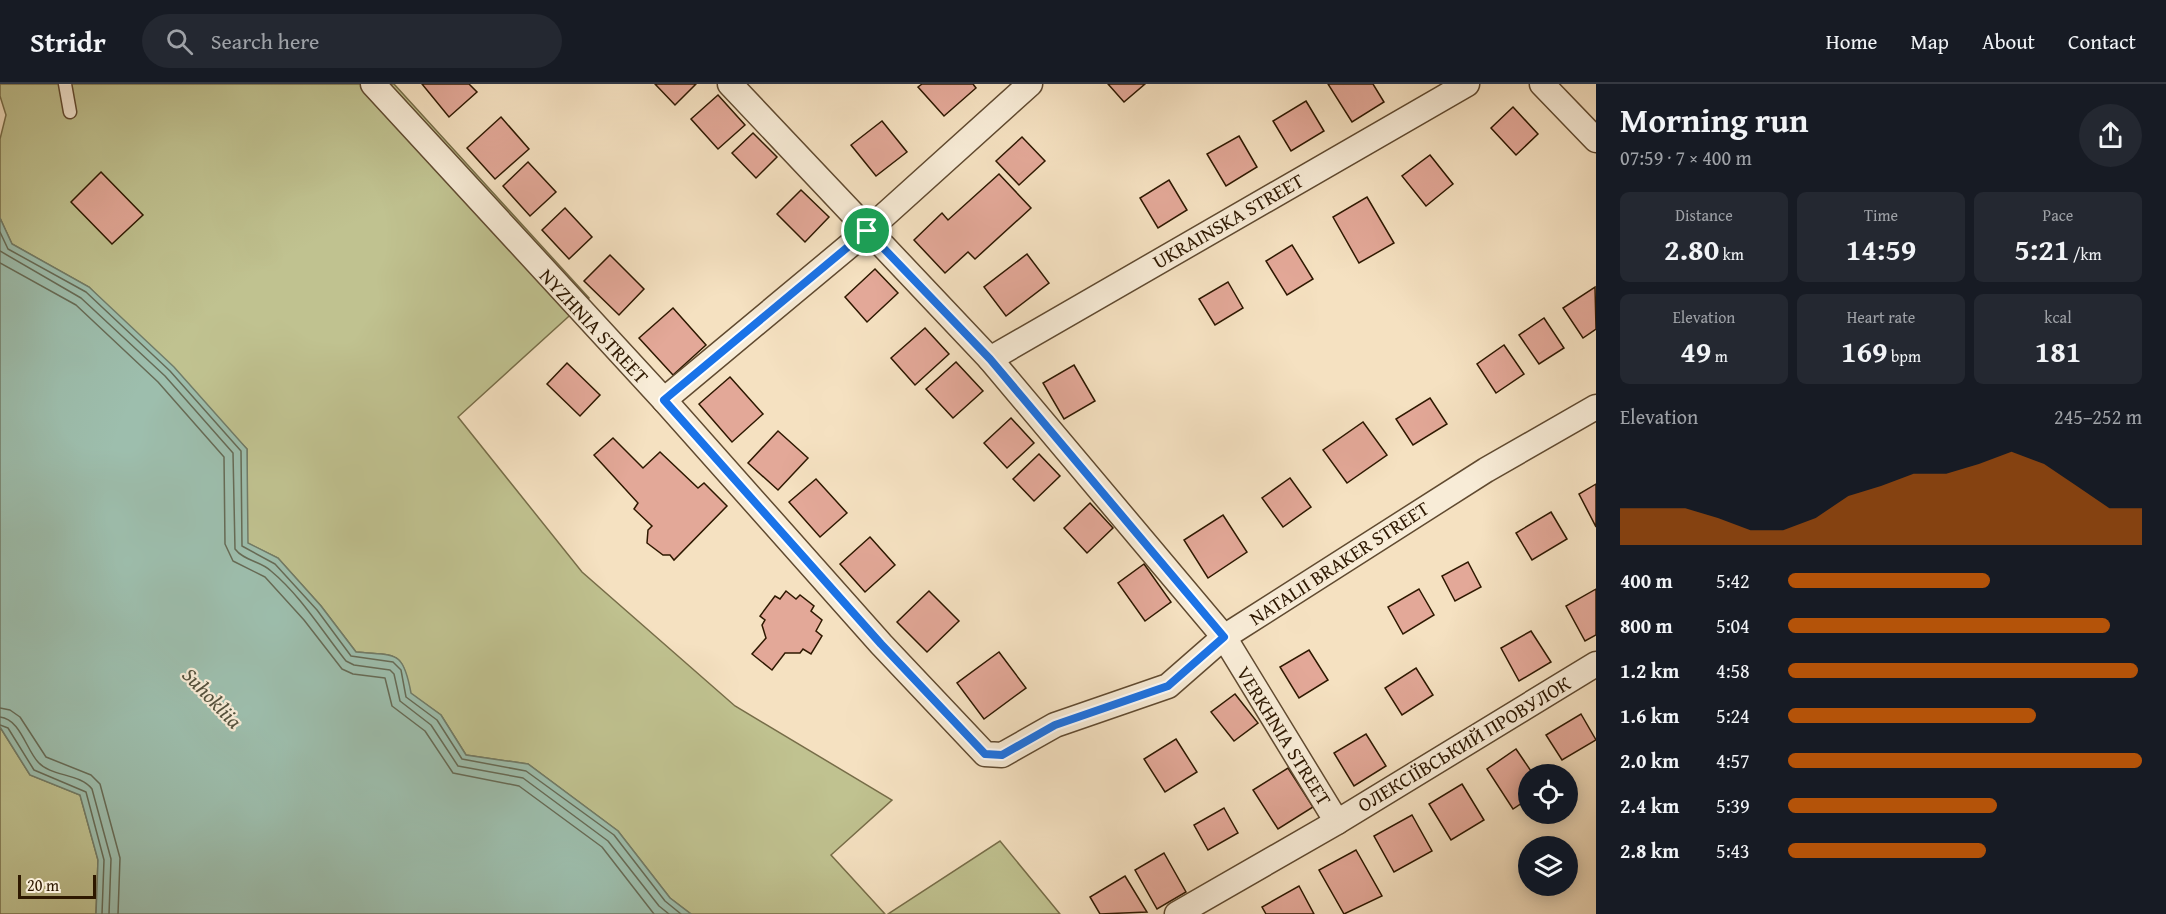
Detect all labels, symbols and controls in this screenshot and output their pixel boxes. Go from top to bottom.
search box [142,14,562,68]
text: Stridr [30,21,106,62]
icon: search [163,25,196,58]
text: Search here [211,25,319,57]
text: Home [1826,26,1877,57]
text: Map [1910,26,1949,57]
text: About [1982,26,2035,57]
text: Contact [2068,26,2136,57]
text: Morning run [1620,96,1809,144]
button: share [2079,104,2142,167]
text: 07:59 · 7 × 400 m [1620,143,1752,172]
street label: UKRAINSKA STREET [1147,166,1309,276]
text: Distance [1675,203,1733,227]
text: Time [1864,203,1898,227]
text: Pace [2043,203,2073,227]
pin [841,205,892,256]
icon: arrive [850,214,883,247]
text: 2.80 [1664,227,1719,271]
text: 14:59 [1846,227,1916,271]
text: 5:21 [2014,227,2069,271]
text: km [1719,242,1744,266]
text: /km [2069,242,2102,266]
street label: NYZHNIA STREET [533,261,656,390]
text: Elevation [1673,305,1735,329]
text: Heart rate [1847,305,1915,329]
text: kcal [2044,305,2072,329]
text: 49 [1680,329,1711,373]
text: 169 [1841,329,1888,373]
text: 181 [2035,329,2081,373]
text: m [1711,344,1728,368]
text: bpm [1888,344,1921,368]
text: Elevation [1620,402,1698,431]
text: 245–252 m [2054,402,2142,431]
street label: NATALII BRAKER STREET [1243,493,1435,632]
text: 400 m [1620,566,1673,595]
text: 5:42 [1716,566,1750,595]
text: 800 m [1620,611,1673,640]
text: 5:04 [1716,611,1750,640]
text: 1.2 km [1620,656,1679,685]
text: 4:58 [1716,656,1750,685]
water label: Suhokliia [175,660,250,736]
street label: VERKHNIA STREET [1230,660,1339,811]
street label: ОЛЕКСІЇВСЬКИЙ ПРОВУЛОК [1352,668,1576,819]
text: 1.6 km [1620,701,1679,730]
text: 5:24 [1716,701,1750,730]
text: 2.0 km [1620,746,1679,775]
text: 4:57 [1716,746,1750,775]
map controls [1518,764,1578,896]
button: locate [1518,764,1578,824]
text: 2.4 km [1620,791,1679,820]
text: 5:39 [1716,791,1750,820]
button: layers [1518,836,1578,896]
text: 2.8 km [1620,836,1679,865]
text: 5:43 [1716,836,1750,865]
scale bar [18,872,96,900]
text: 20 m [27,873,59,897]

